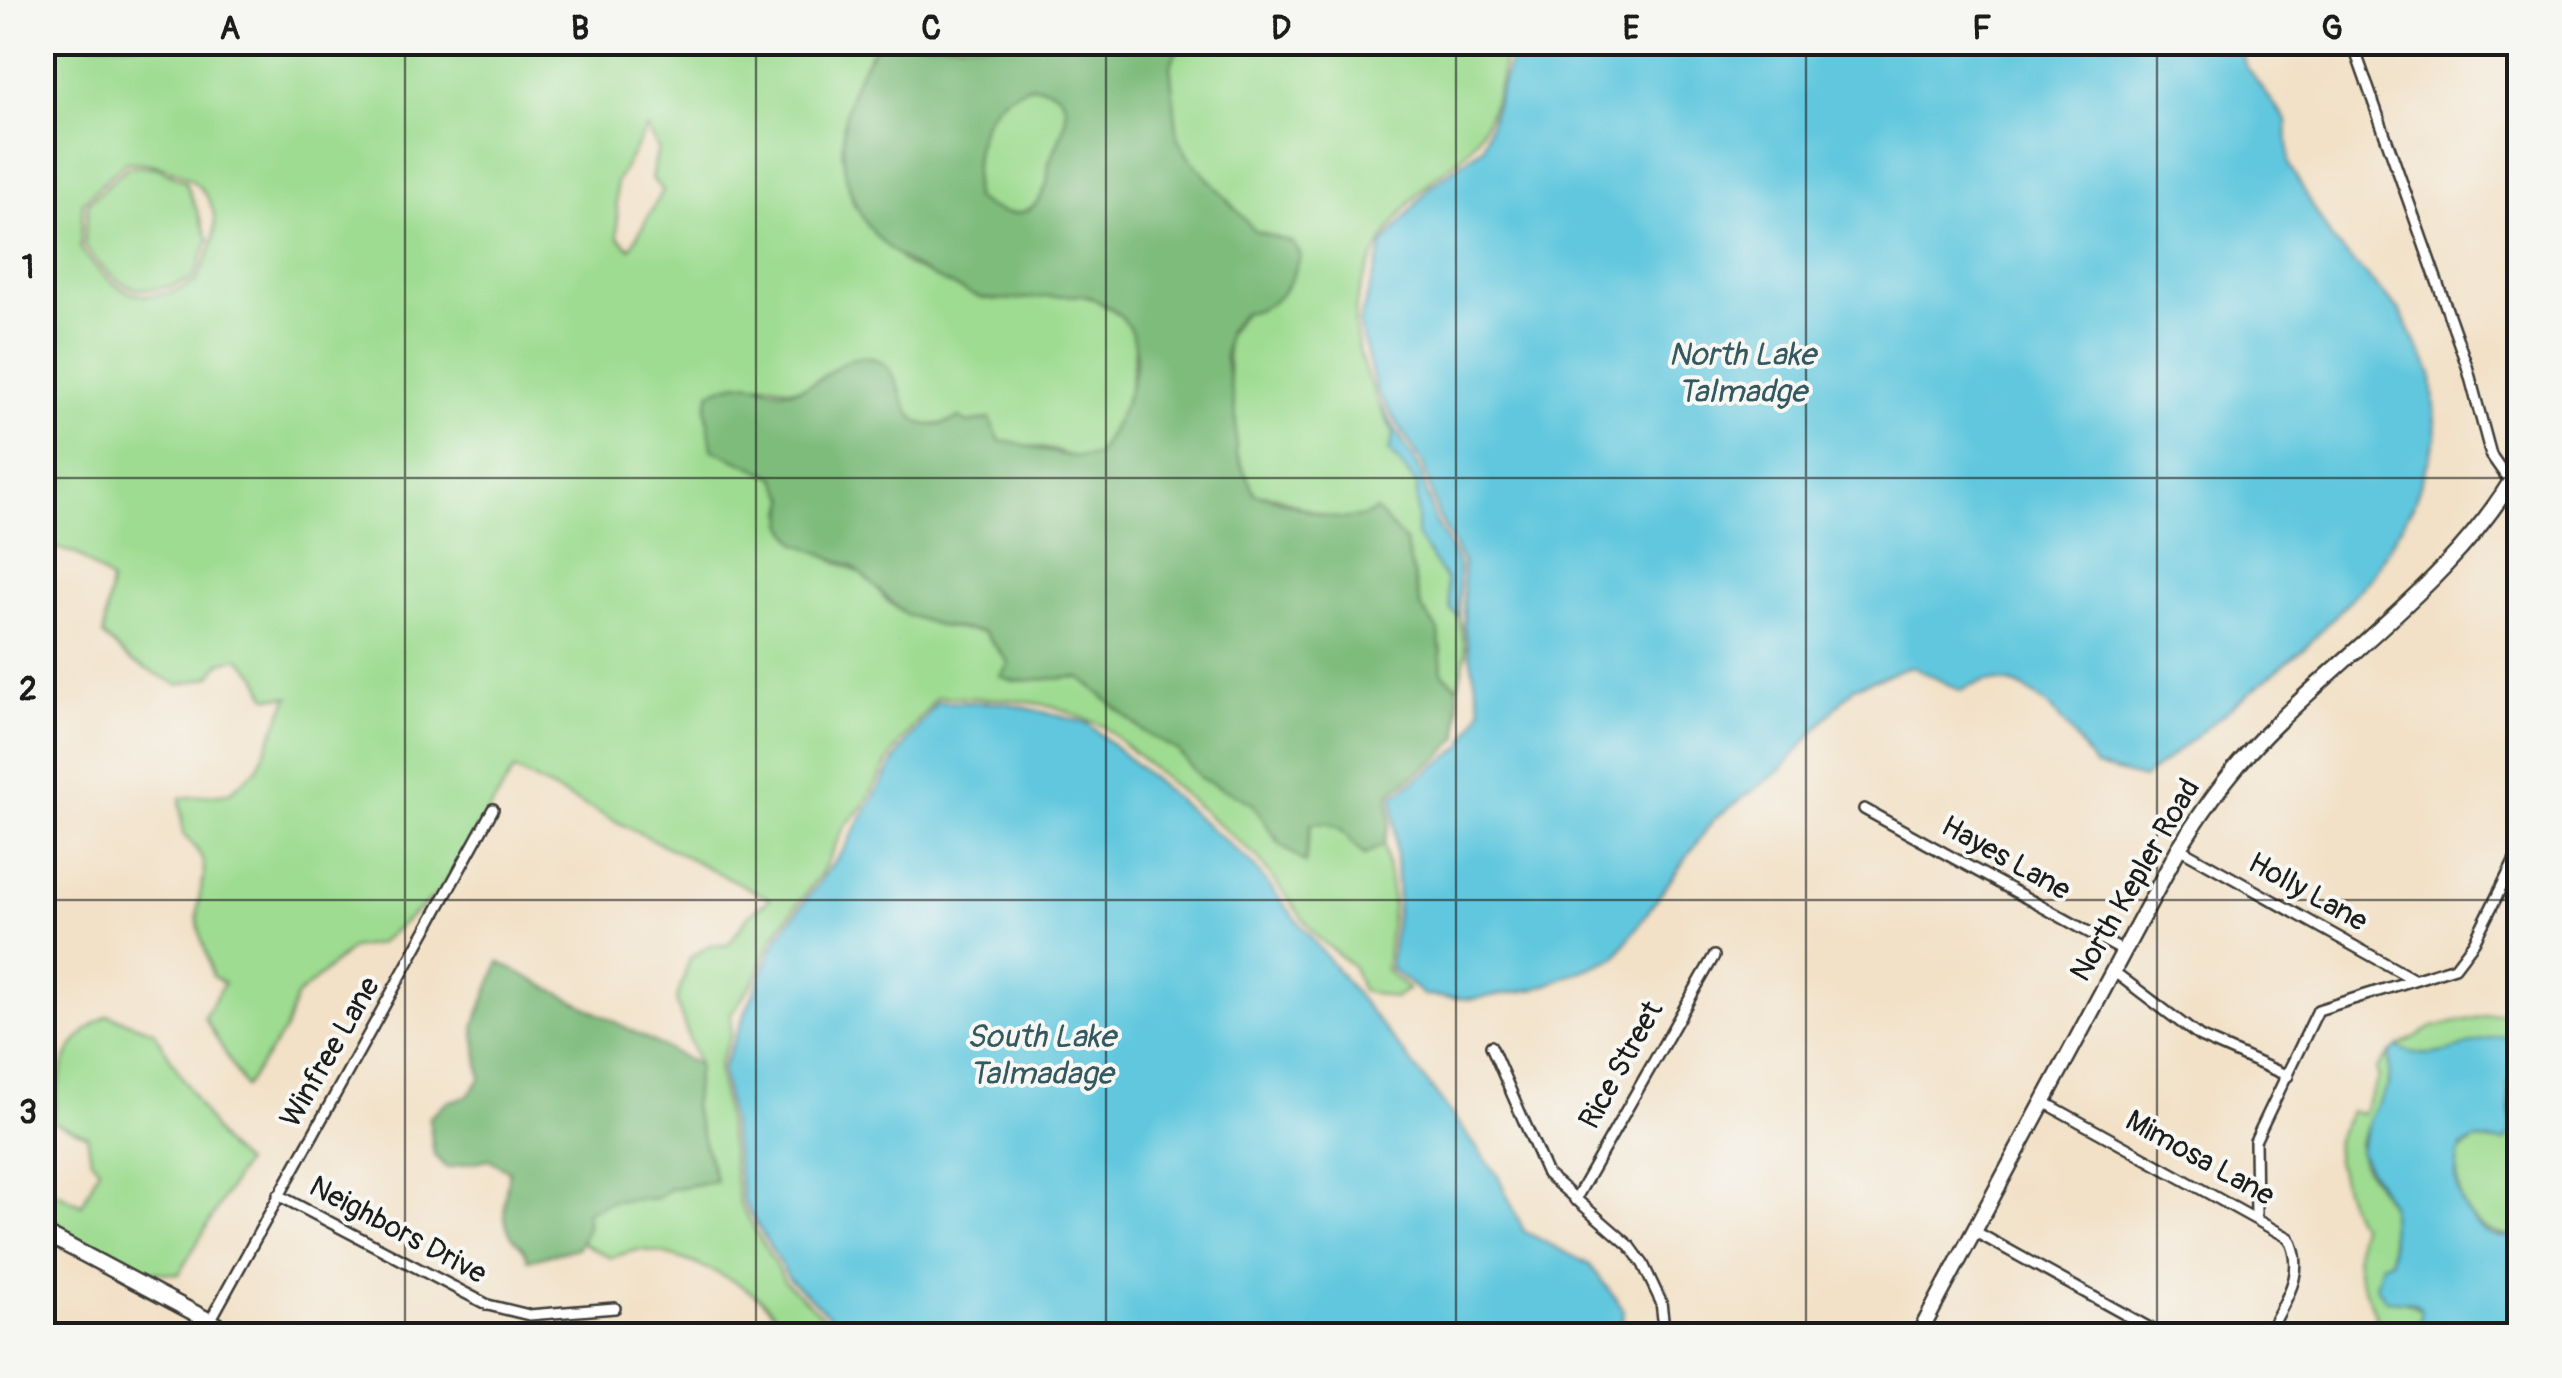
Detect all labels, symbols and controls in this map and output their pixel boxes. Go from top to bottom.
text: A [220,9,241,49]
text: B [571,9,589,49]
text: C [921,9,941,49]
text: D [1271,9,1291,49]
text: E [1623,9,1640,49]
text: F [1972,9,1992,49]
text: G [2321,9,2343,49]
text: 1 [22,248,34,288]
water label: North Lake Talmadge [1668,335,1819,412]
text: 2 [19,670,37,710]
street label: North Kepler Road [2062,772,2208,988]
street label: Hayes Lane [1935,807,2077,909]
street label: Holly Lane [2242,844,2374,940]
street label: Winfree Lane [272,970,388,1134]
street label: Rice Street [1571,994,1672,1135]
water label: South Lake Talmadage [967,1017,1119,1094]
text: 3 [19,1093,37,1133]
street label: Mimosa Lane [2119,1102,2281,1214]
street label: Neighbors Drive [303,1168,493,1292]

